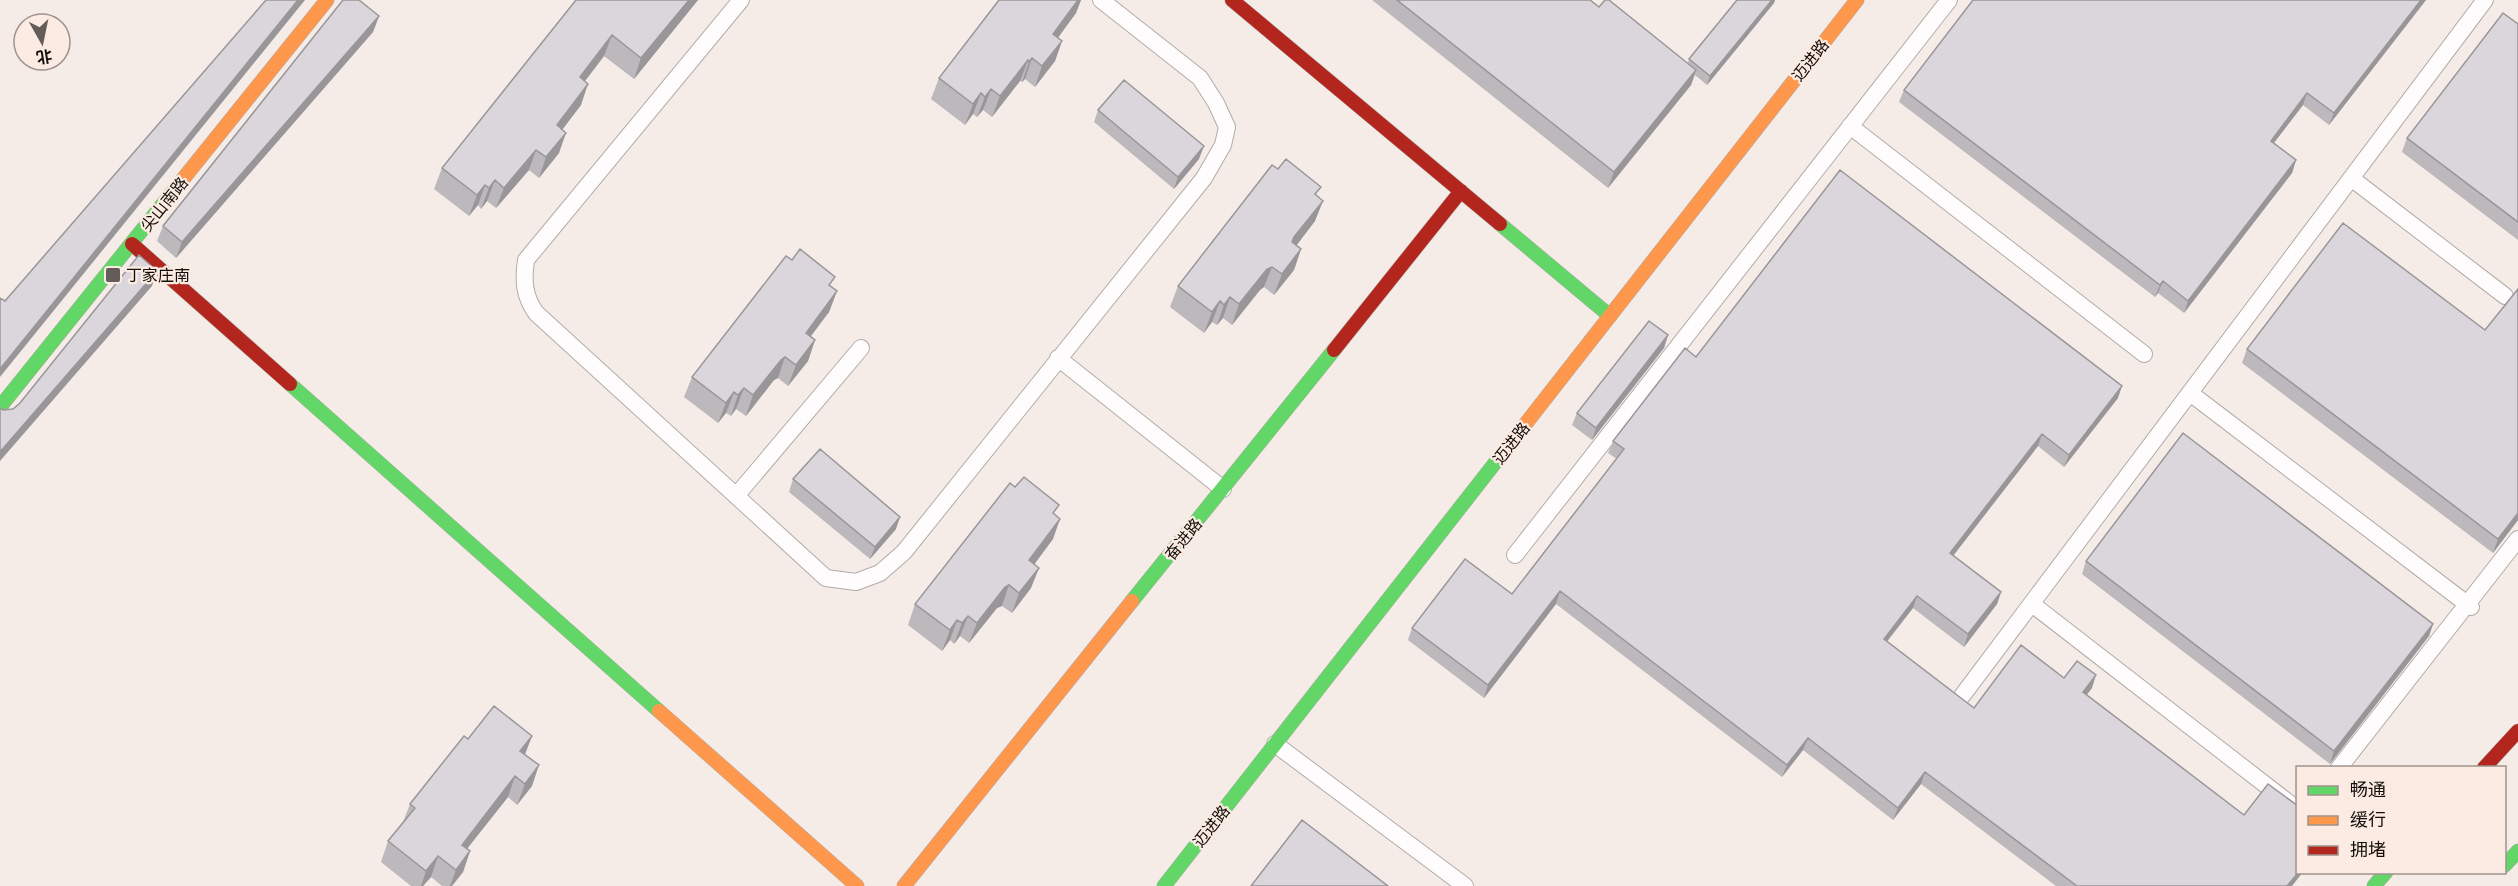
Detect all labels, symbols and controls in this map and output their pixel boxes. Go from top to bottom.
north arrow [12,12,72,72]
street label: 迈进路 [1789,36,1832,84]
text: 北 [35,47,54,66]
street label: 尖山南路 [138,174,191,235]
marker: 丁家庄南 [104,266,122,284]
place label: 丁家庄南 [126,267,190,284]
street label: 迈进路 [1490,419,1533,467]
street label: 奋进路 [1162,515,1205,563]
legend [2296,766,2506,874]
text: 畅通 [2350,780,2386,800]
street label: 迈进路 [1190,802,1233,850]
text: 缓行 [2350,810,2386,830]
text: 拥堵 [2350,840,2386,860]

